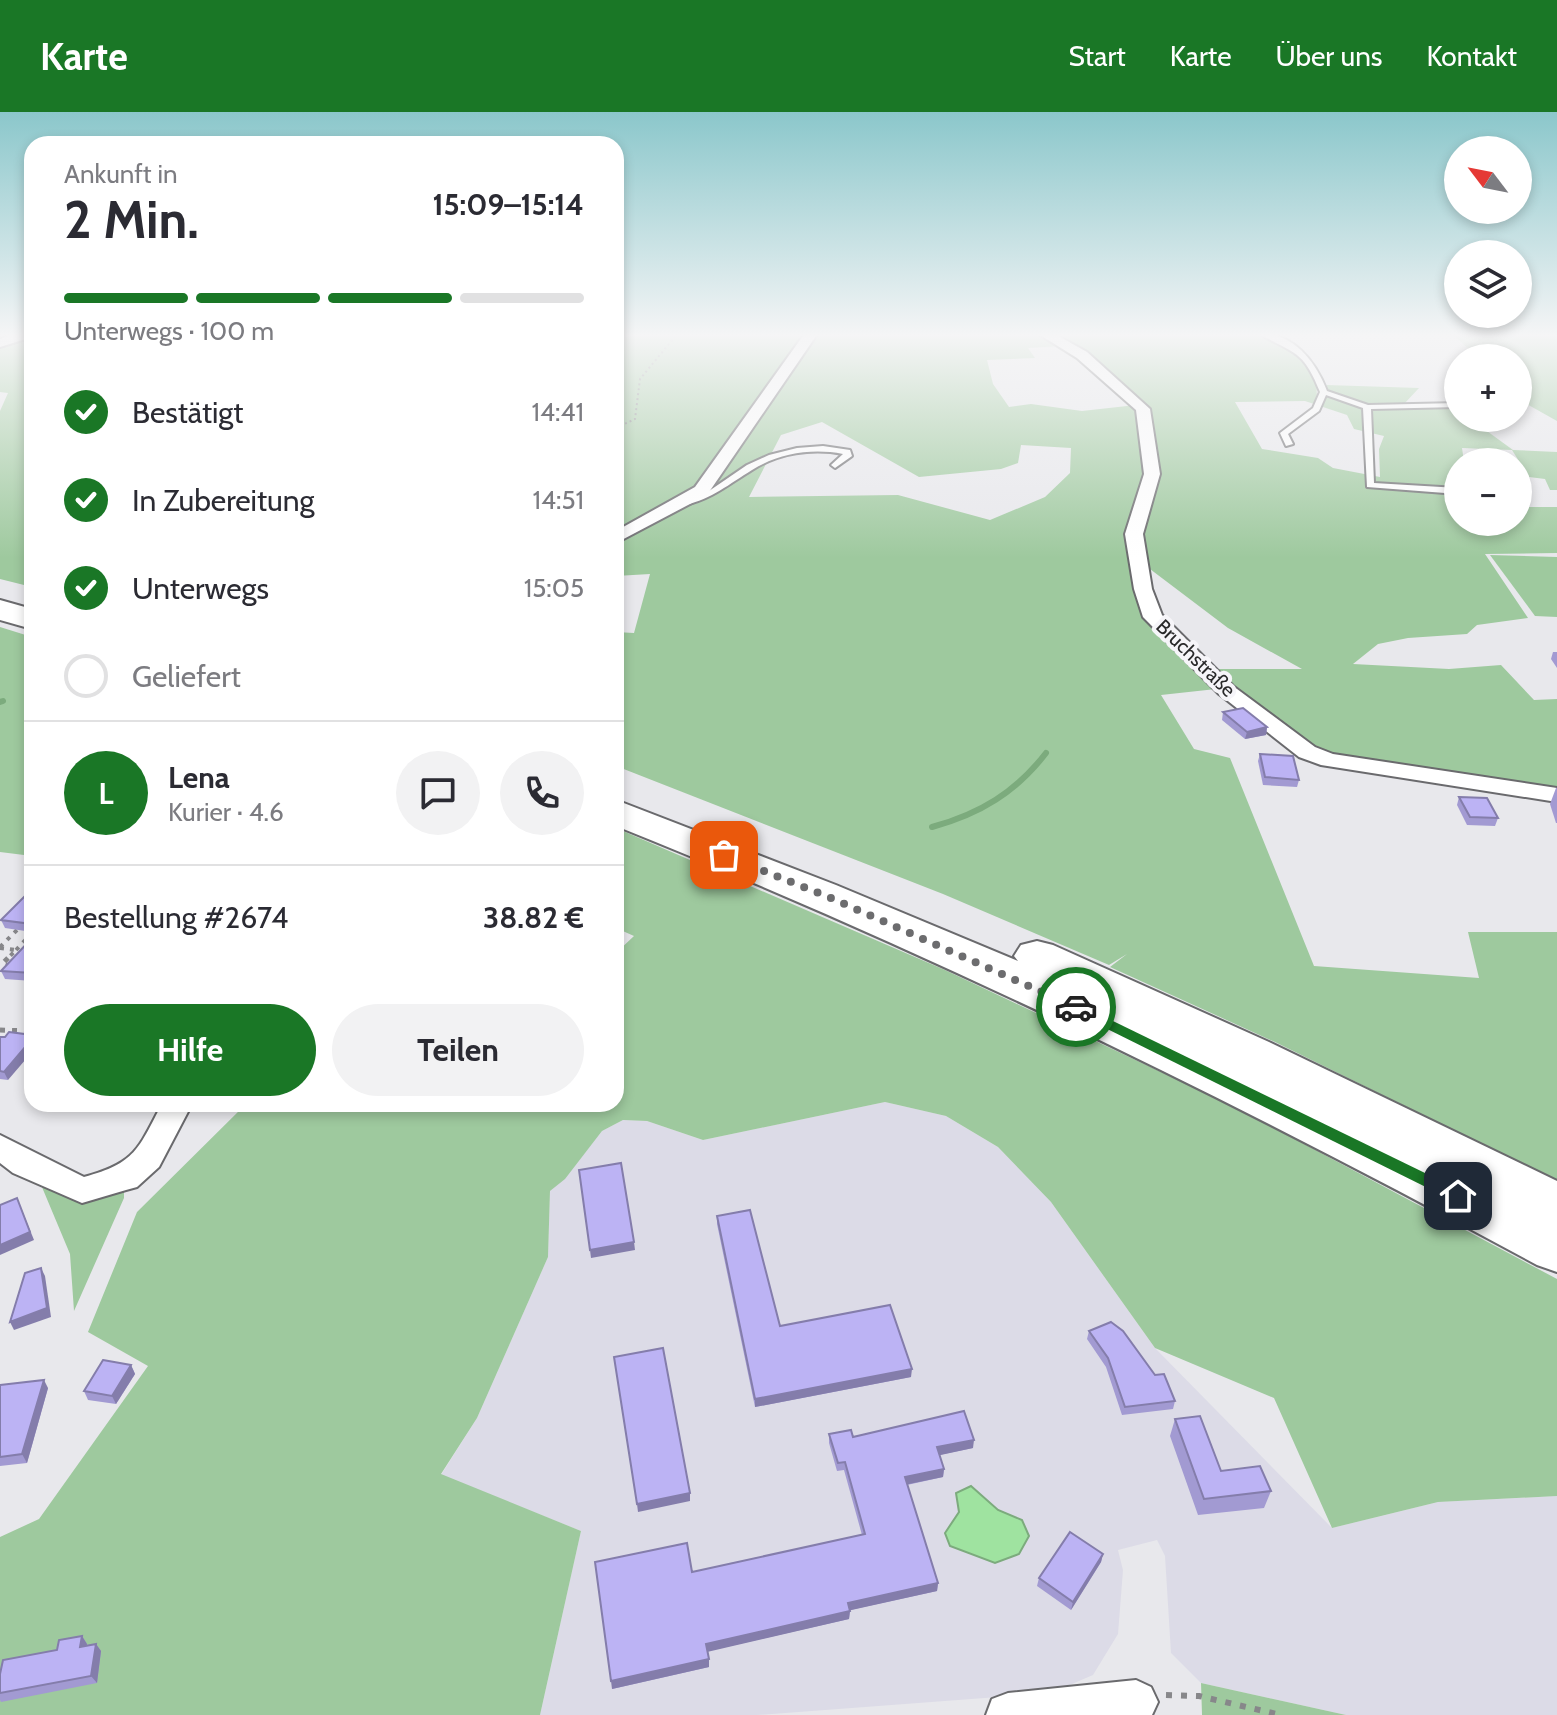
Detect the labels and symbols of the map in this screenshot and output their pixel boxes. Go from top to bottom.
north arrow [1444,136,1532,224]
street label: Bruchstraße [1151,614,1241,702]
pin [690,821,758,889]
courier [1036,967,1116,1047]
pin [1424,1162,1492,1230]

